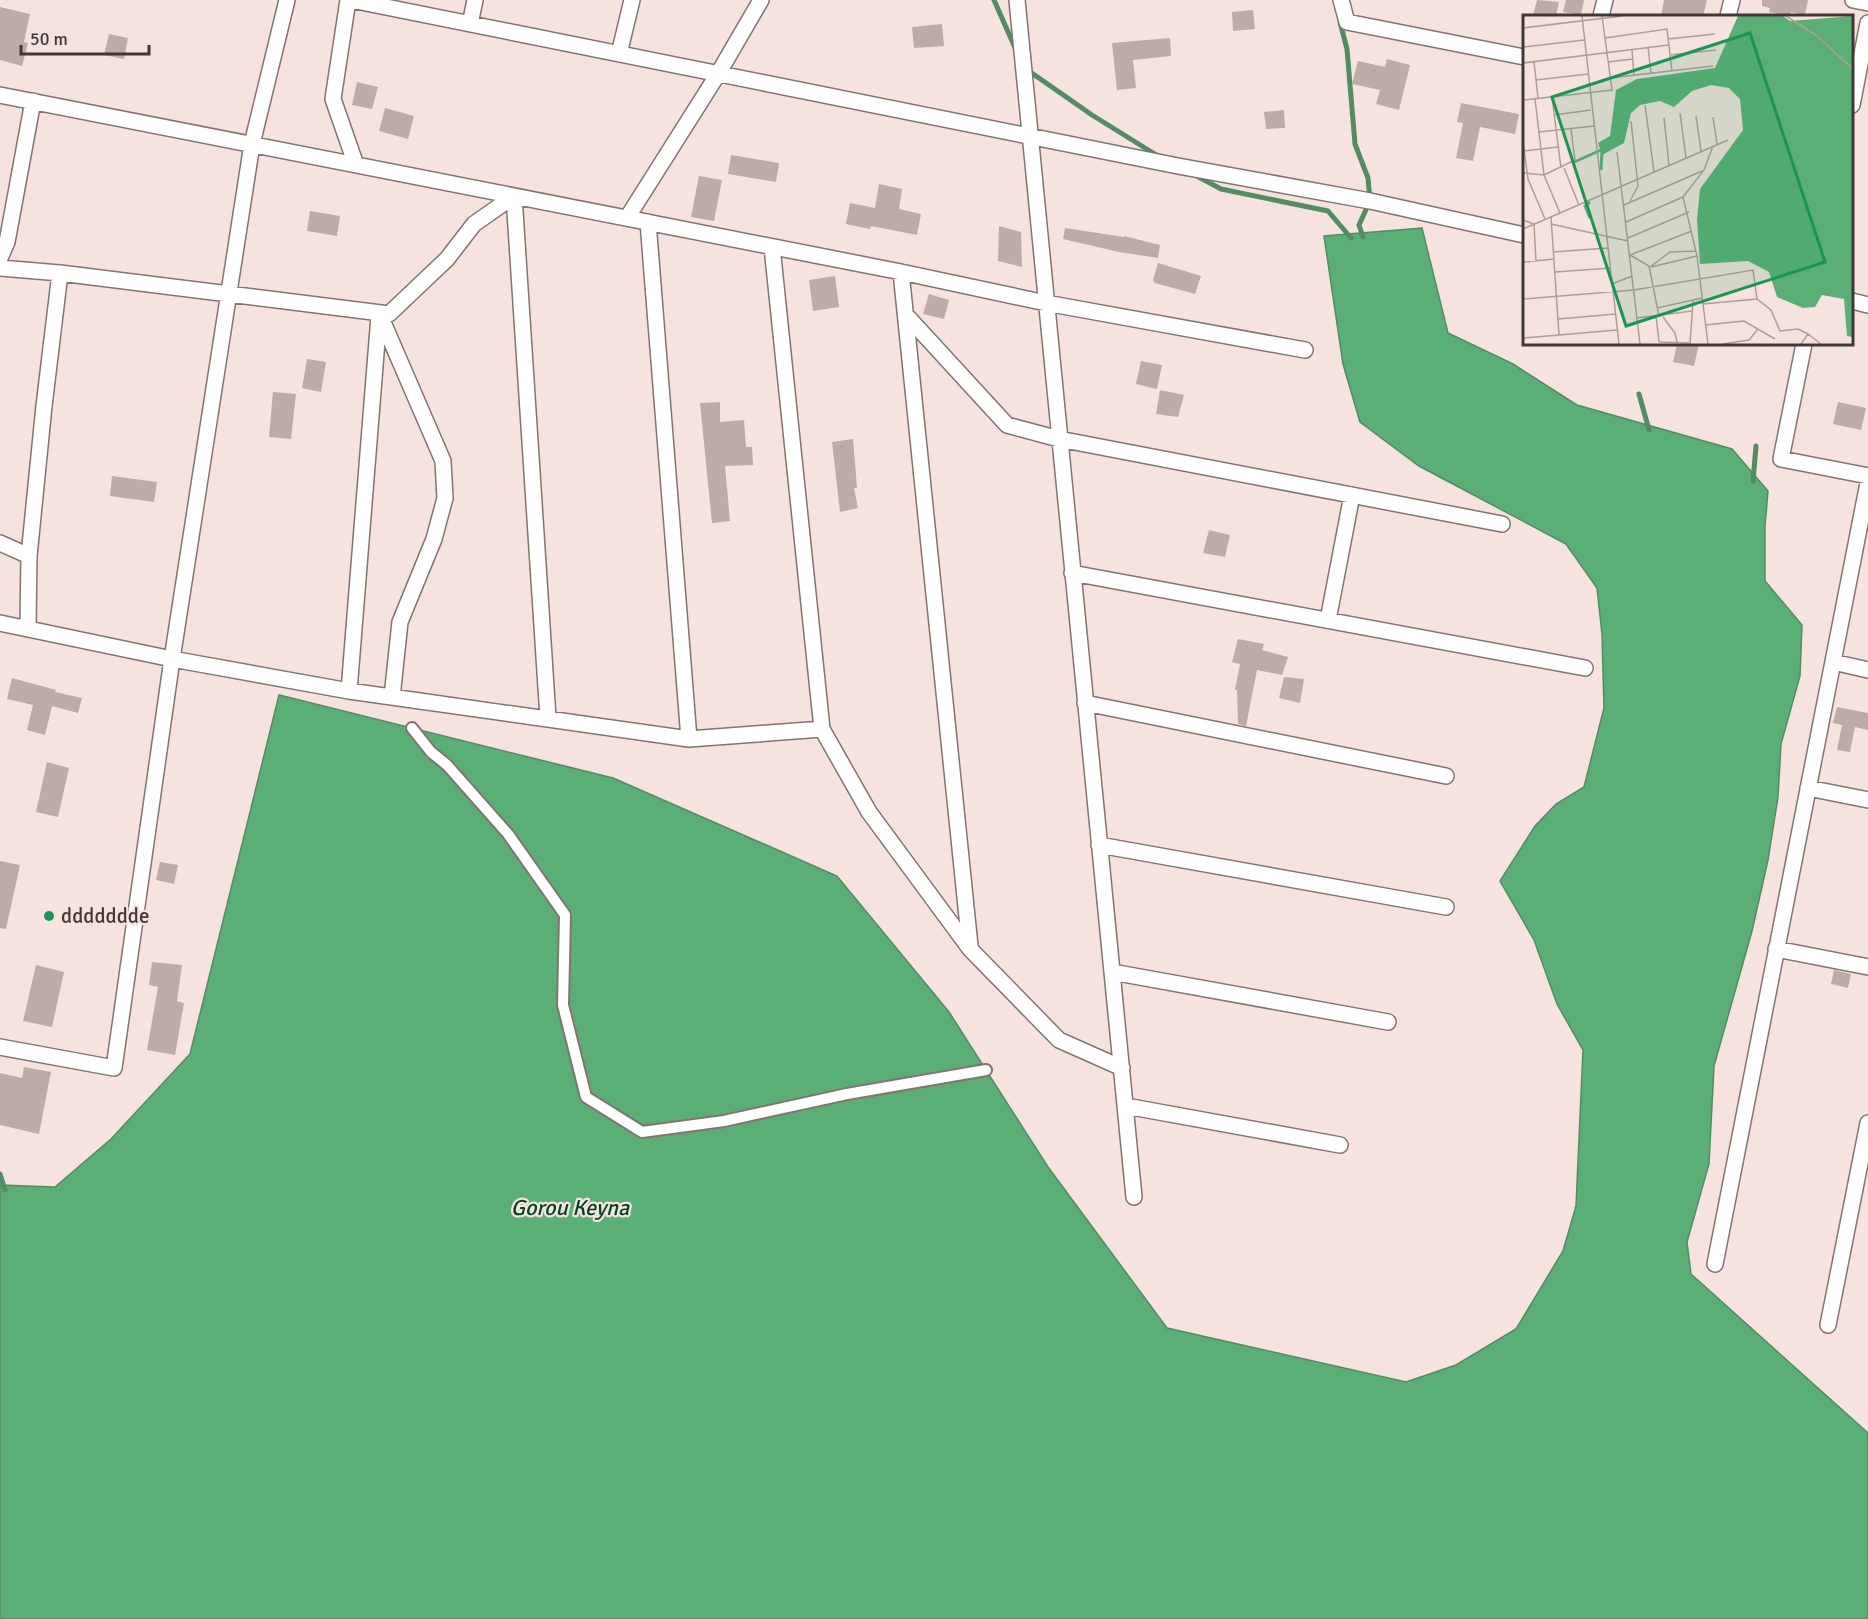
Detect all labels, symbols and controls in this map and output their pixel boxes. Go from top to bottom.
inset map [1523,15,1853,345]
scale bar [21,18,148,56]
text: 50 m [30,28,68,50]
place label: ddddddde [61,903,149,929]
marker: ddddddde [42,909,56,923]
water label: Gorou Keyna [511,1194,630,1221]

